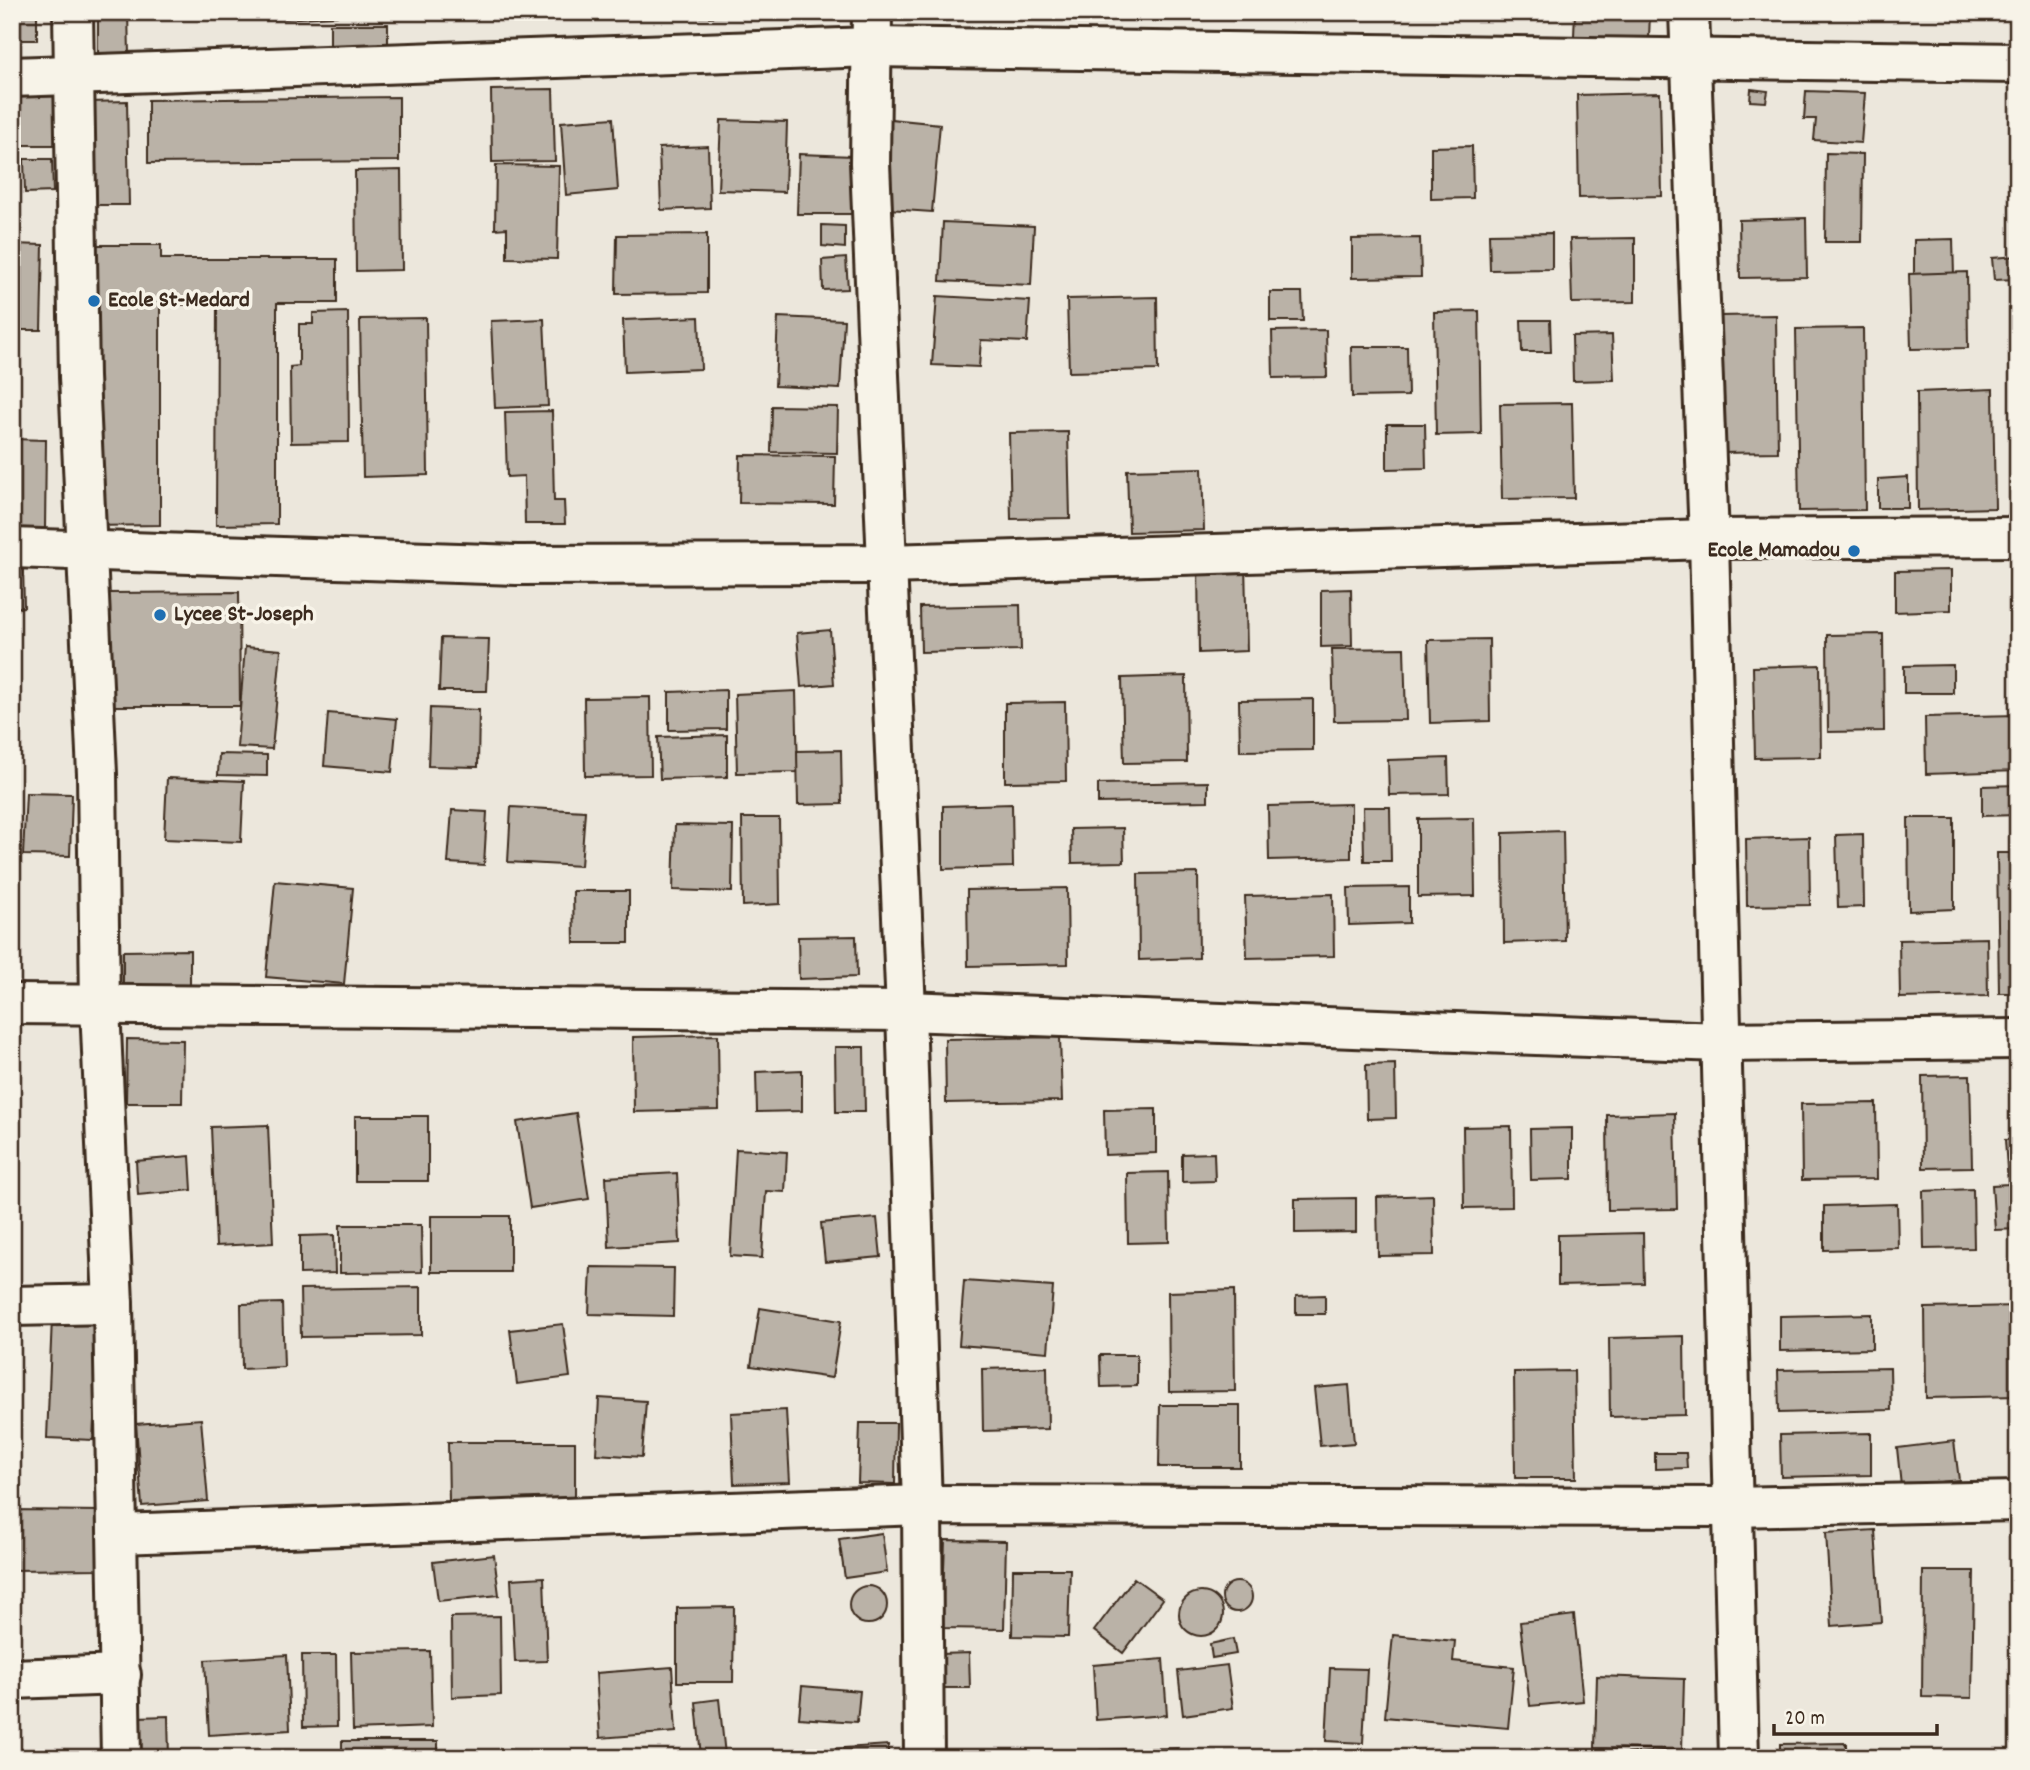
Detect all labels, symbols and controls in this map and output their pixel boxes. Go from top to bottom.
place label: Ecole St-Medard [108,285,250,318]
marker: Ecole St-Medard [86,293,102,309]
place label: Ecole Mamadou [1707,535,1840,568]
marker: Ecole Mamadou [1846,543,1862,559]
place label: Lycee St-Joseph [174,599,314,632]
marker: Lycee St-Joseph [152,607,168,623]
scale bar [1774,1693,1937,1737]
text: 20 m [1785,1705,1825,1735]

